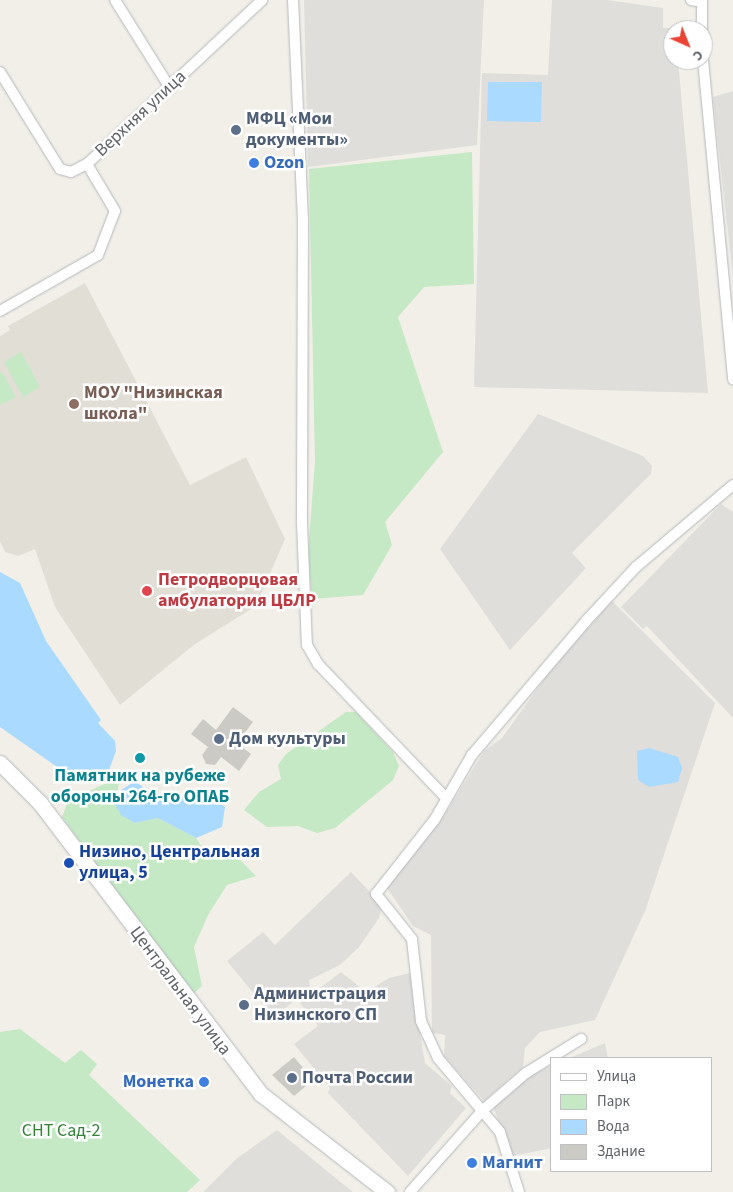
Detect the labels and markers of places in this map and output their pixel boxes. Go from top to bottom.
place label: МФЦ «Мои документы» [246,109,348,152]
marker: МФЦ «Мои документы» [230,124,242,136]
place label: Ozon [264,152,304,174]
marker: Ozon [248,157,260,169]
place label: МОУ "Низинская школа" [84,383,223,426]
marker: МОУ "Низинская школа" [68,398,80,410]
place label: Петродворцовая амбулатория ЦБЛР [158,570,316,612]
marker: Петродворцовая амбулатория ЦБЛР [140,584,154,598]
place label: Дом культуры [229,728,346,750]
marker: Дом культуры [213,733,225,745]
marker: Памятник на рубеже обороны 264-го ОПАБ [134,752,146,764]
place label: Памятник на рубеже обороны 264-го ОПАБ [51,766,229,809]
place label: Низино, Центральная улица, 5 [79,842,260,884]
marker: Низино, Центральная улица, 5 [63,857,75,869]
place label: Администрация Низинского СП [254,984,386,1026]
marker: Администрация Низинского СП [238,999,250,1011]
place label: Почта России [302,1067,413,1089]
place label: Монетка [123,1071,194,1093]
marker: Почта России [286,1072,298,1084]
marker: Монетка [198,1076,210,1088]
place label: Магнит [482,1152,543,1174]
marker: Магнит [466,1157,478,1169]

